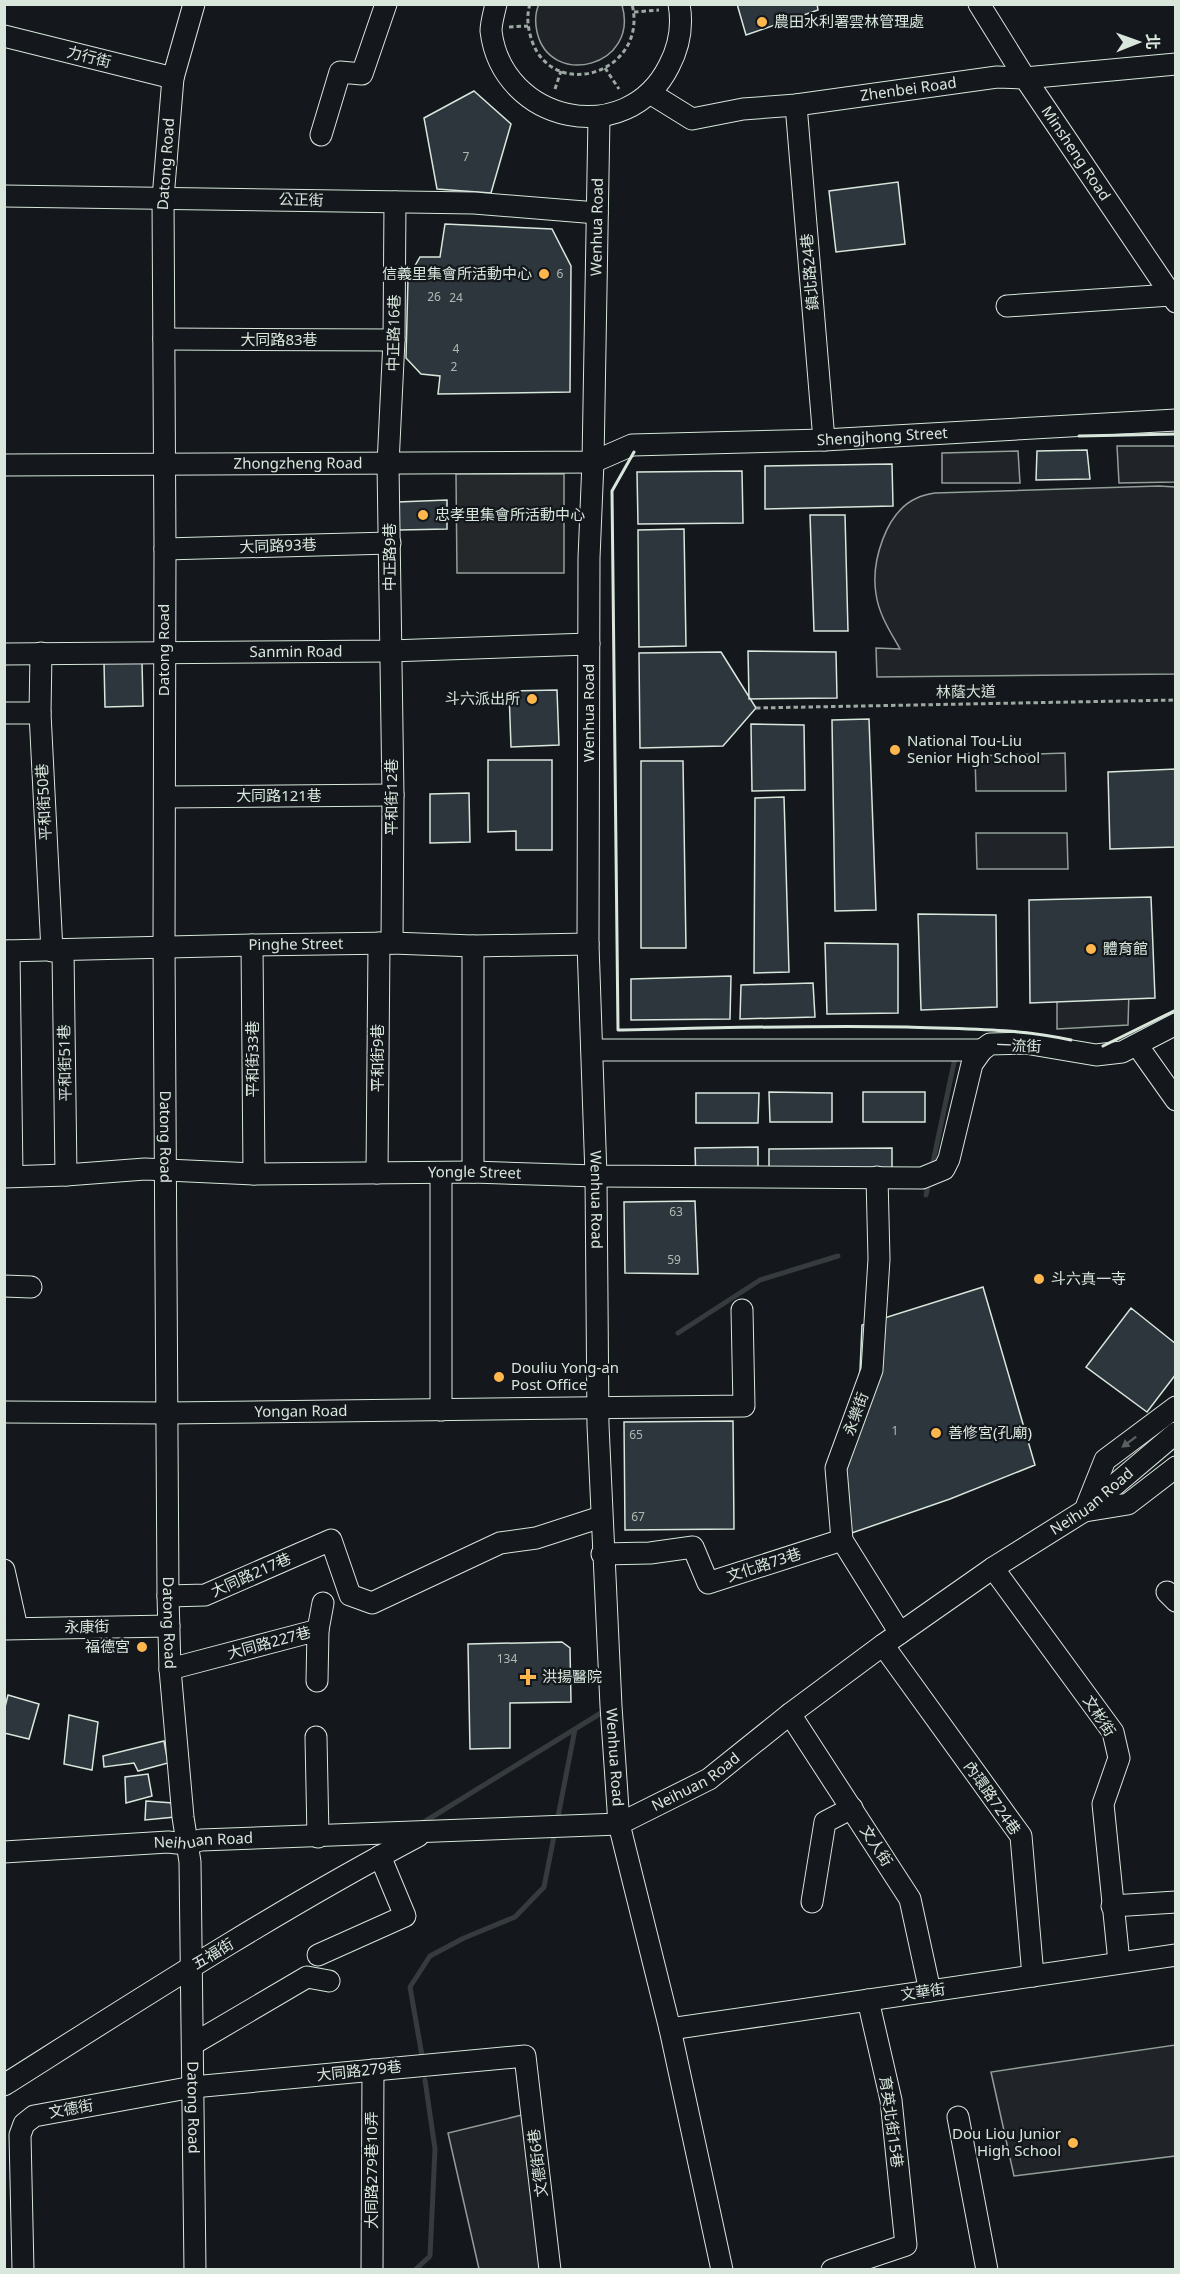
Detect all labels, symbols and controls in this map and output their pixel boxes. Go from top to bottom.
place label: 農田水利署雲林管理處 [774,11,924,31]
north arrow [1108,12,1168,72]
marker: 農田水利署雲林管理處 [755,15,769,29]
text: 北 [1142,34,1164,50]
street label: 力行街 [65,41,114,71]
street label: Zhenbei Road [859,72,958,105]
street label: Minsheng Road [1038,102,1116,204]
street label: Datong Road [152,117,178,211]
house number: 7 [463,148,470,165]
street label: Wenhua Road [585,178,607,276]
street label: 公正街 [278,189,324,209]
street label: 鎮北路24巷 [796,233,822,311]
place label: 信義里集會所活動中心 [382,263,532,283]
house number: 6 [557,265,564,282]
marker: 信義里集會所活動中心 [537,267,551,281]
house number: 26 [427,288,441,305]
house number: 24 [449,289,463,306]
street label: 中正路16巷 [382,294,404,372]
street label: 大同路83巷 [240,329,318,349]
house number: 4 [453,340,460,357]
house number: 2 [451,358,458,375]
street label: Shengjhong Street [817,422,949,449]
street label: Zhongzheng Road [234,452,362,473]
place label: 忠孝里集會所活動中心 [435,504,585,524]
marker: 忠孝里集會所活動中心 [416,508,430,522]
street label: 中正路9巷 [379,523,399,591]
street label: 大同路93巷 [239,534,317,556]
street label: Datong Road [153,604,173,696]
street label: Sanmin Road [249,640,343,661]
street label: Wenhua Road [578,664,598,762]
street label: 林蔭大道 [936,680,996,702]
place label: 斗六派出所 [445,688,520,708]
marker: 斗六派出所 [525,692,539,706]
place label: National Tou-Liu Senior High School [907,730,1040,767]
marker: National Tou-Liu Senior High School [888,743,902,757]
street label: 平和街12巷 [381,758,401,836]
street label: 平和街50巷 [31,763,55,841]
street label: 大同路121巷 [236,785,322,805]
street label: Pinghe Street [248,933,344,954]
place label: 體育館 [1103,938,1148,958]
marker: 體育館 [1084,942,1098,956]
street label: 平和街33巷 [242,1020,262,1098]
street label: 平和街51巷 [53,1024,75,1102]
street label: 平和街9巷 [367,1024,387,1092]
street label: 一流街 [996,1034,1042,1056]
street label: Datong Road [156,1090,176,1183]
street label: Wenhua Road [586,1150,608,1249]
street label: Yongle Street [428,1161,522,1183]
house number: 63 [669,1203,683,1220]
house number: 59 [667,1251,681,1268]
place label: 斗六真一寺 [1051,1268,1126,1288]
marker: 斗六真一寺 [1032,1272,1046,1286]
place label: Douliu Yong-an Post Office [511,1357,619,1394]
marker: Douliu Yong-an Post Office [492,1370,506,1384]
street label: 永樂街 [838,1389,872,1438]
street label: Yongan Road [254,1400,348,1421]
house number: 1 [892,1422,898,1439]
place label: 善修宮(孔廟) [948,1422,1032,1442]
house number: 65 [629,1426,643,1443]
marker: 善修宮(孔廟) [929,1426,943,1440]
one-way arrow [1121,1436,1136,1448]
street label: Neihuan Road [1046,1463,1137,1539]
house number: 67 [631,1508,645,1525]
street label: 文化路73巷 [724,1543,803,1585]
street label: 大同路217巷 [207,1548,294,1601]
street label: Datong Road [159,1576,181,1669]
street label: 永康街 [64,1616,110,1636]
street label: 大同路227巷 [225,1621,313,1663]
place label: 福德宮 [85,1636,130,1656]
marker: 福德宮 [135,1640,149,1654]
house number: 134 [497,1650,517,1667]
place label: 洪揚醫院 [542,1666,602,1686]
marker: 洪揚醫院 [519,1668,537,1686]
street label: 文彬街 [1079,1691,1120,1740]
street label: Wenhua Road [602,1707,629,1807]
street label: Neihuan Road [648,1747,744,1815]
street label: 內環路724巷 [960,1757,1026,1838]
street label: 文人街 [856,1821,897,1870]
street label: Neihuan Road [153,1827,253,1853]
street label: 五福街 [188,1933,237,1973]
street label: 文華街 [899,1978,947,2004]
street label: 大同路279巷 [315,2056,403,2084]
street label: Datong Road [183,2061,205,2154]
street label: 育英北街15巷 [876,2075,908,2169]
street label: 文德街 [47,2094,95,2122]
street label: 大同路279巷10弄 [361,2111,381,2229]
place label: Dou Liou Junior High School [952,2123,1061,2160]
street label: 文德街6巷 [523,2128,551,2198]
marker: Dou Liou Junior High School [1066,2136,1080,2150]

